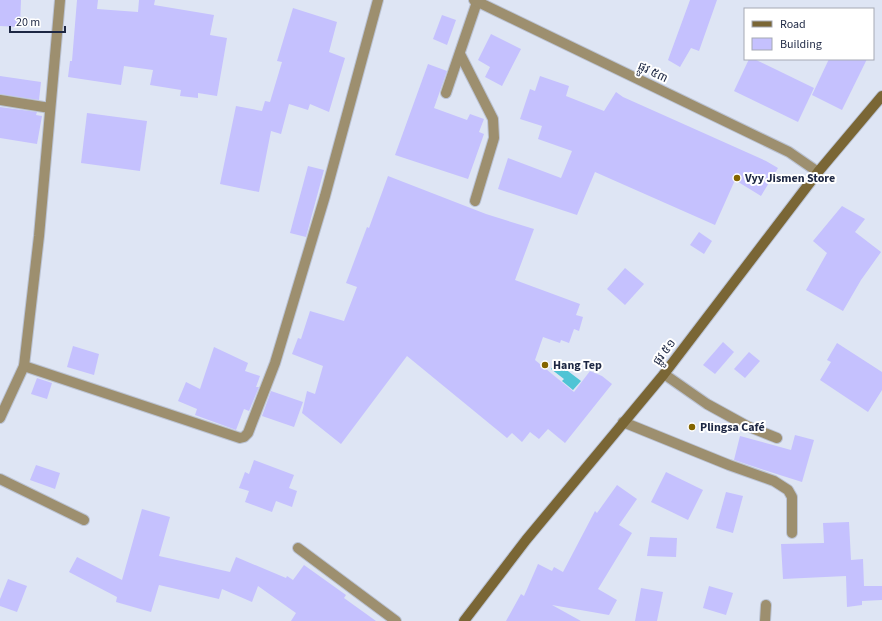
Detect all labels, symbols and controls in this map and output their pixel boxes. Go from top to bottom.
scale bar [10,8,65,34]
legend [744,8,874,60]
text: 20 m [16,14,40,31]
text: Road [780,16,806,33]
text: Building [780,36,822,53]
street label: ផ្លូវ ៥៣ [634,58,671,88]
place label: Vyy Jismen Store [744,170,835,187]
marker: Vyy Jismen Store [732,173,742,183]
street label: ផ្លូវ ៥១ [649,336,681,370]
place label: Hang Tep [553,357,602,374]
marker: Hang Tep [540,360,550,370]
place label: Plingsa Café [700,419,765,436]
marker: Plingsa Café [687,422,697,432]

